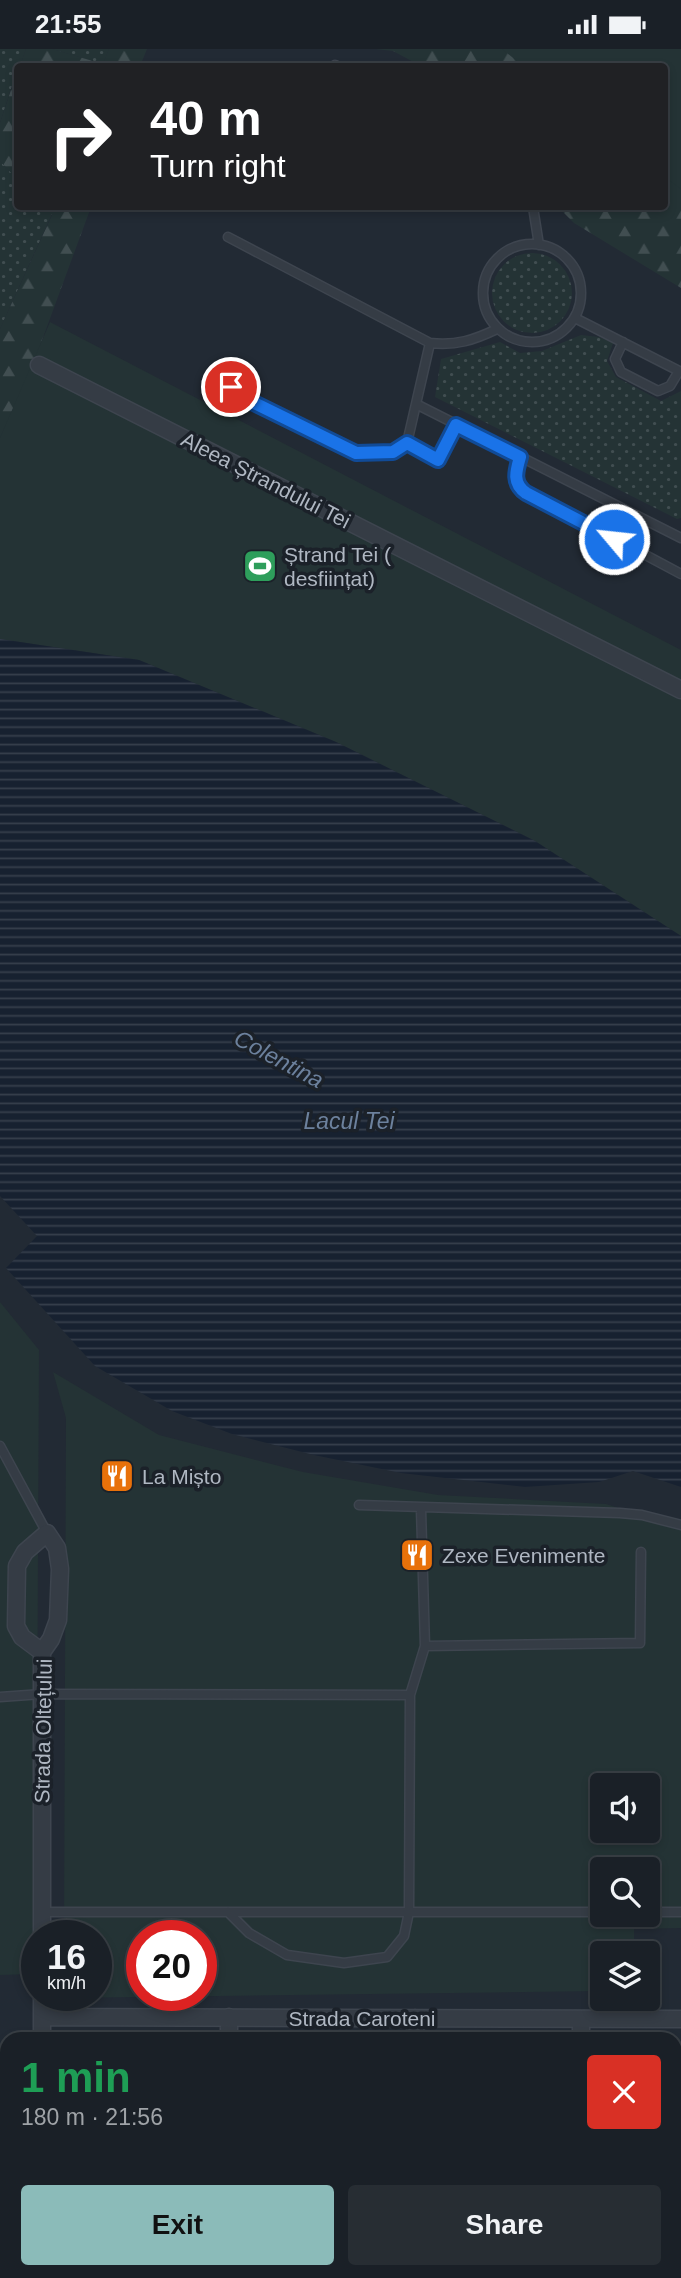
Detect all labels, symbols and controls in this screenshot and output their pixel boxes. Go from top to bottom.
text: 21:55 [35,9,102,39]
icon: right [35,91,126,182]
text: 40 m [150,91,262,145]
text: Turn right [150,148,286,184]
pin [201,357,261,417]
icon: arrive [212,368,250,406]
street label: Aleea Ștrandului Tei [178,427,354,533]
position arrow [577,502,651,576]
place label: Ștrand Tei ( desființat) [284,543,391,590]
sports icon: Ștrand Tei ( desființat) [241,547,279,585]
water label: Colentina [230,1025,328,1093]
water label: Lacul Tei [303,1108,395,1134]
restaurant icon: La Mișto [98,1457,136,1495]
place label: La Mișto [142,1465,221,1488]
restaurant icon: Zexe Evenimente [398,1536,436,1574]
place label: Zexe Evenimente [442,1544,605,1567]
street label: Strada Oltețului [30,1658,56,1804]
map controls [590,1773,660,2011]
button: sound [590,1773,660,1843]
button: search [590,1857,660,1927]
speed limit sign: 20 [126,1920,217,2011]
text: 16 [47,1937,86,1976]
button: layers [590,1941,660,2011]
text: km/h [47,1973,86,1993]
street label: Strada Caroteni [288,2007,436,2030]
text: 1 min [21,2054,131,2101]
button: close [587,2055,661,2129]
text: 180 m · 21:56 [21,2104,163,2130]
button: Exit [21,2185,334,2265]
button: Share [348,2185,661,2265]

